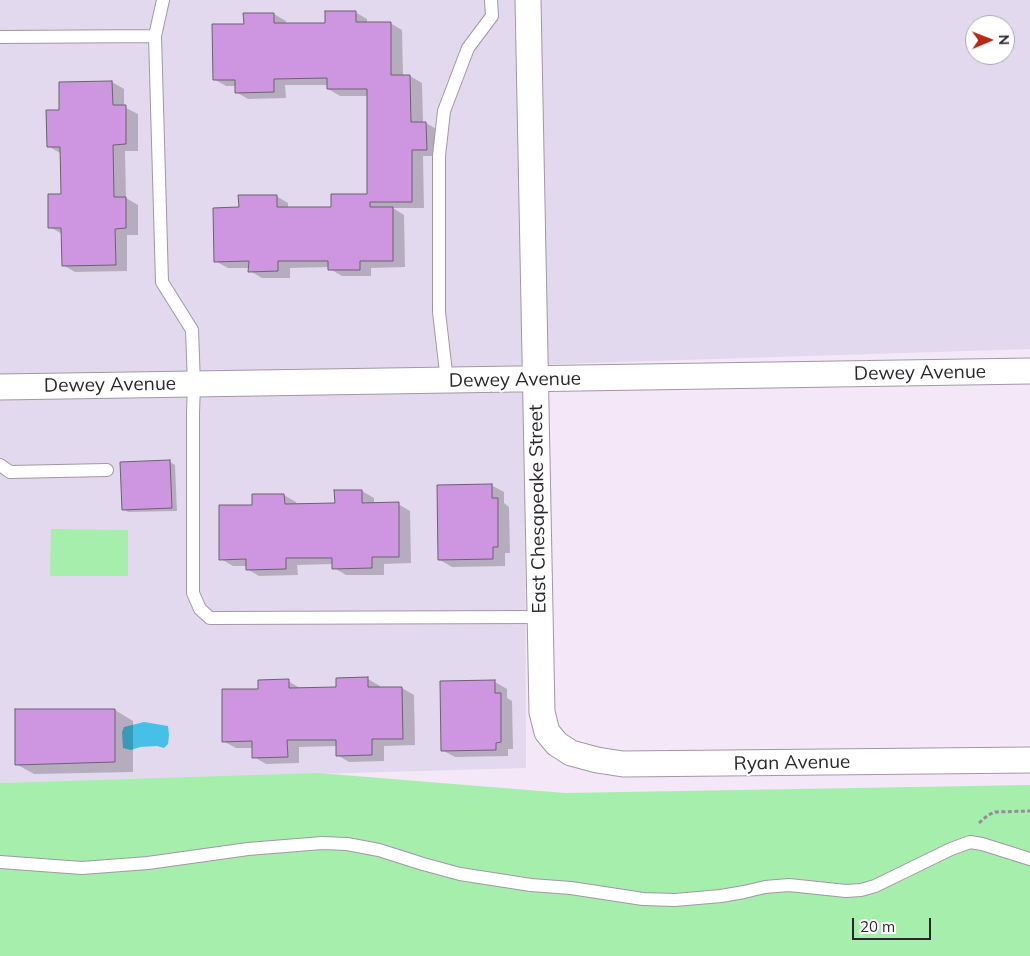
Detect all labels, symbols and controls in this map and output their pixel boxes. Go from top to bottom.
north arrow [965,15,1015,65]
text: N [995,34,1013,45]
street label: Dewey Avenue [854,360,986,386]
street label: Dewey Avenue [449,367,581,393]
street label: Dewey Avenue [44,372,176,398]
street label: East Chesapeake Street [525,404,551,614]
street label: Ryan Avenue [733,751,851,775]
scale bar [855,908,934,940]
text: 20 m [860,917,895,936]

